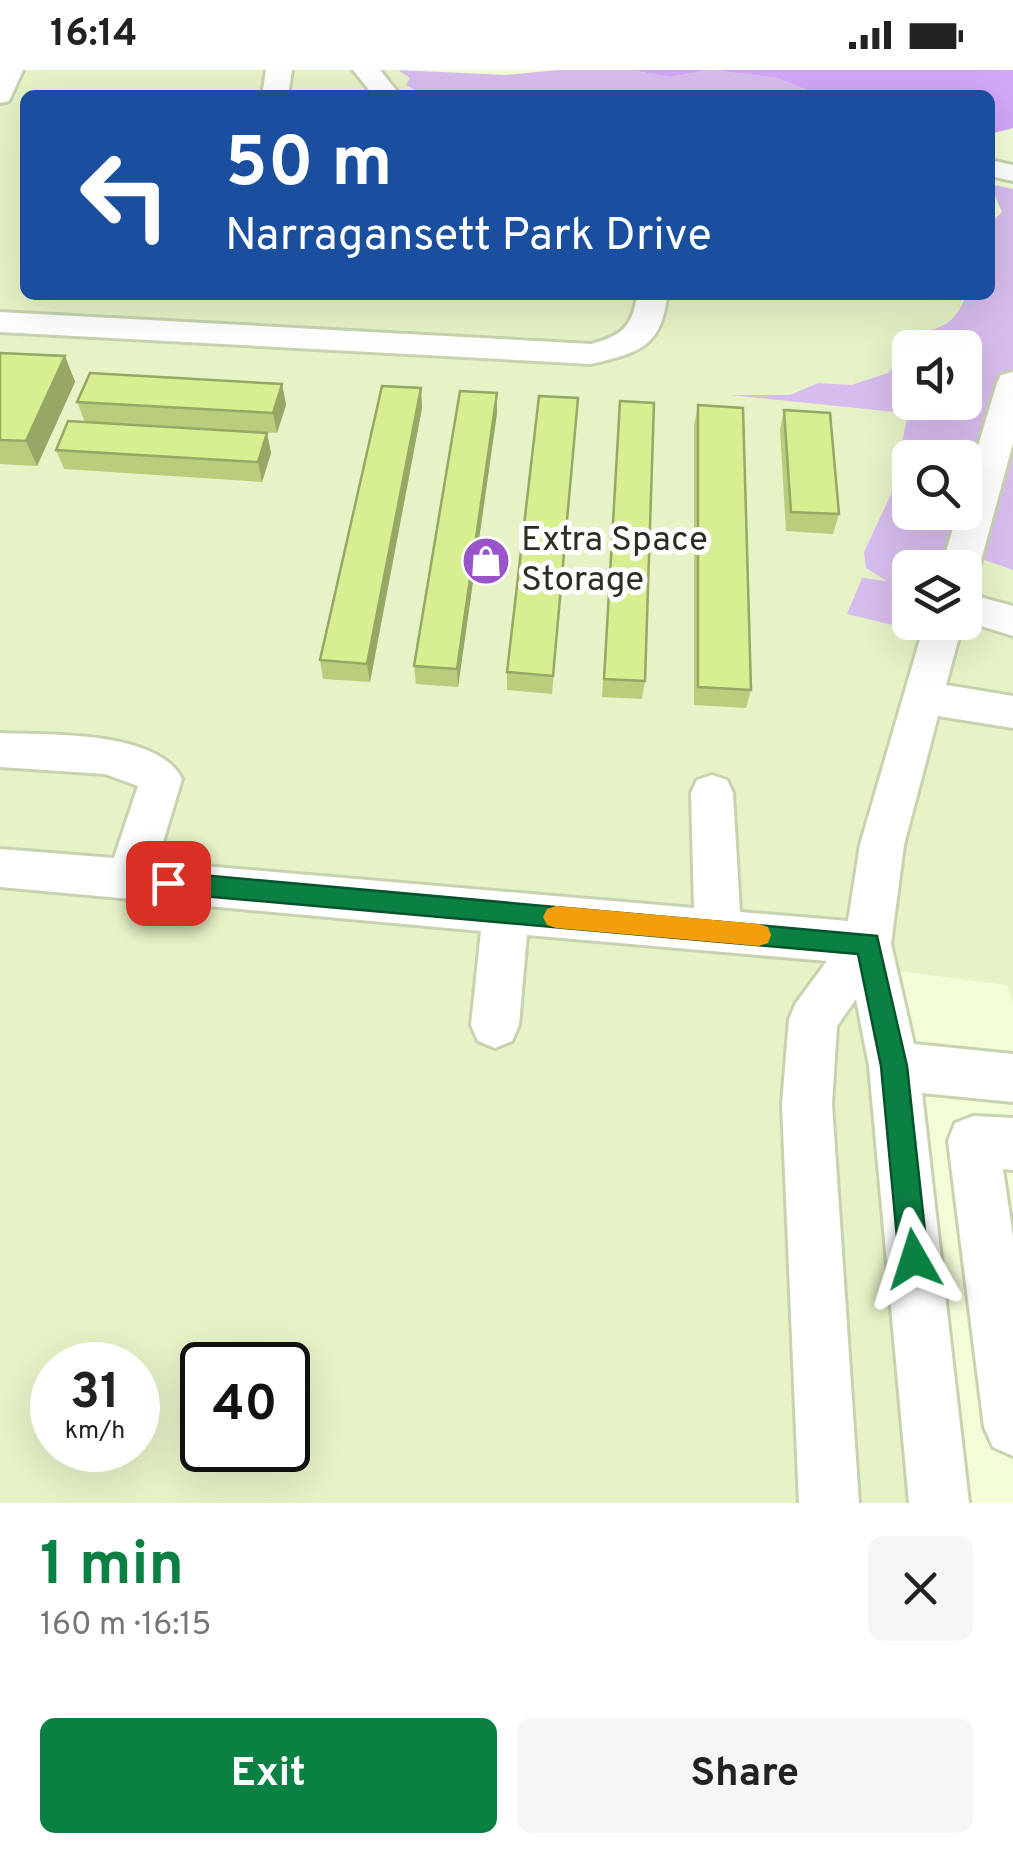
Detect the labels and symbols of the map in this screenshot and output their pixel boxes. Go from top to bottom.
place label: Extra Space Storage [521,519,708,603]
shop icon: Extra Space Storage [460,535,512,587]
pin [126,841,211,926]
position arrow [862,1207,966,1311]
speed limit sign: 40 [180,1342,310,1472]

